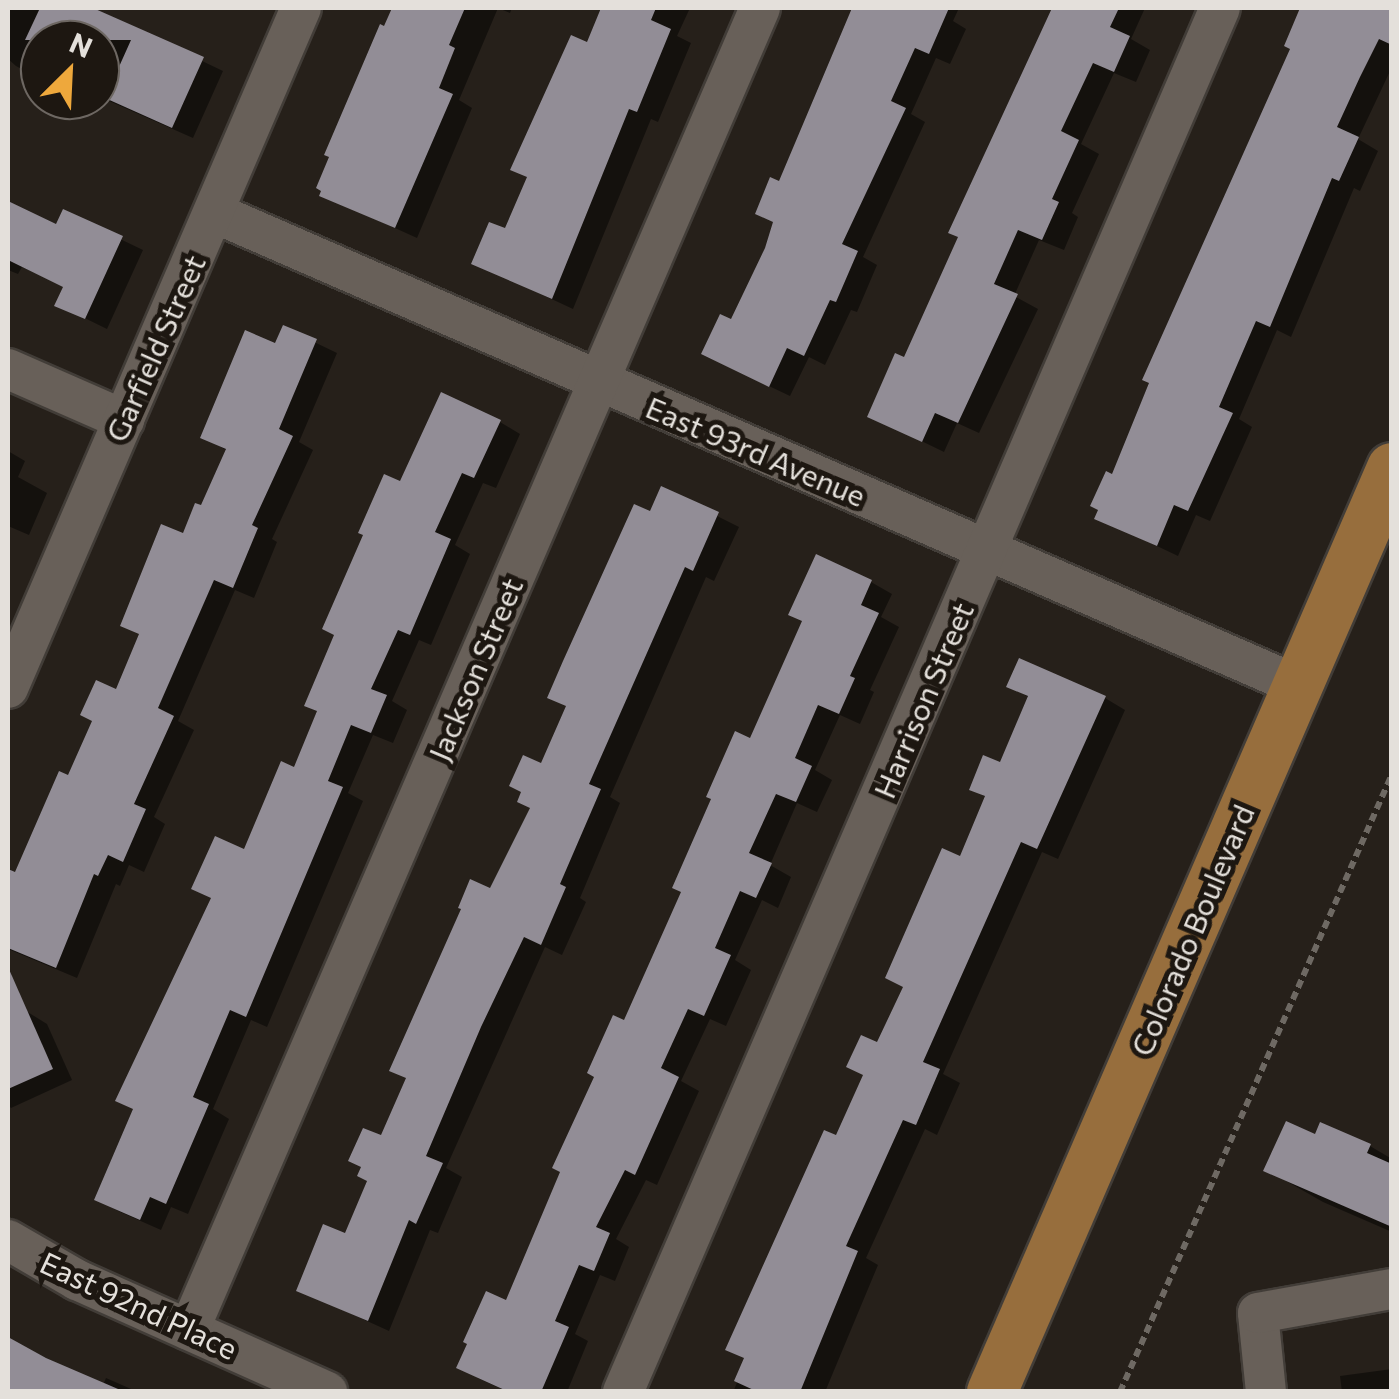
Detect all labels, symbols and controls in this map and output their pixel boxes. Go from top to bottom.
north arrow [20,20,120,120]
text: N [65,25,98,64]
street label: Garfield Street [98,249,212,447]
street label: East 93rd Avenue [641,389,871,513]
street label: Jackson Street [420,572,530,766]
street label: Harrison Street [866,597,980,803]
street label: Colorado Boulevard [1123,799,1261,1061]
street label: East 92nd Place [35,1244,243,1366]

